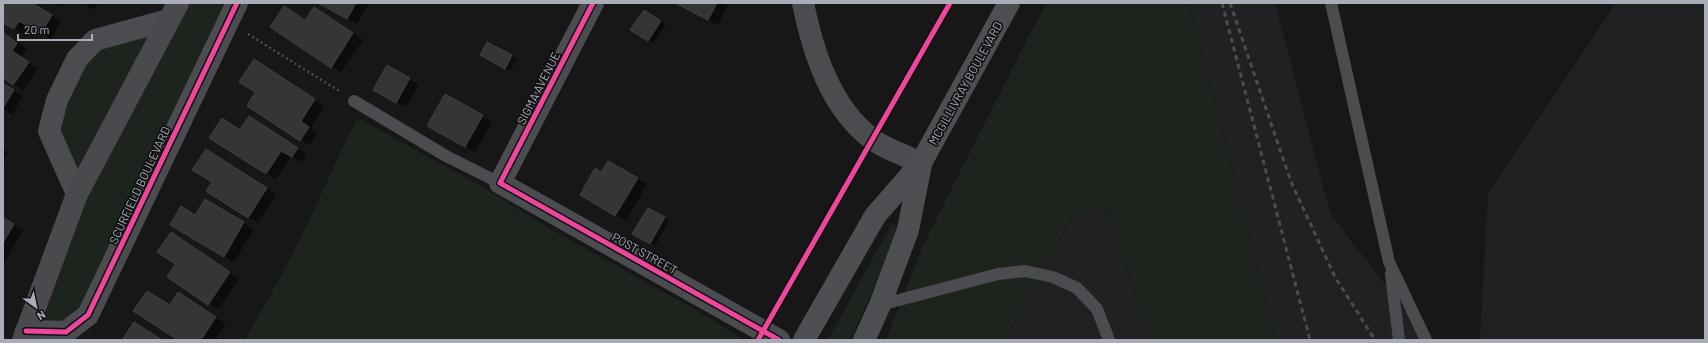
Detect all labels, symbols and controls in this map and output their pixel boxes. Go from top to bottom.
scale bar [18,16,92,42]
street label: MCGILLIVRAY BOULEVARD [925,19,1005,147]
text: 20 m [24,22,50,36]
street label: SIGMA AVENUE [514,49,562,127]
street label: SCURFIELD BOULEVARD [106,124,172,246]
street label: POST STREET [610,229,680,277]
north arrow [16,287,56,327]
text: N [35,308,48,323]

